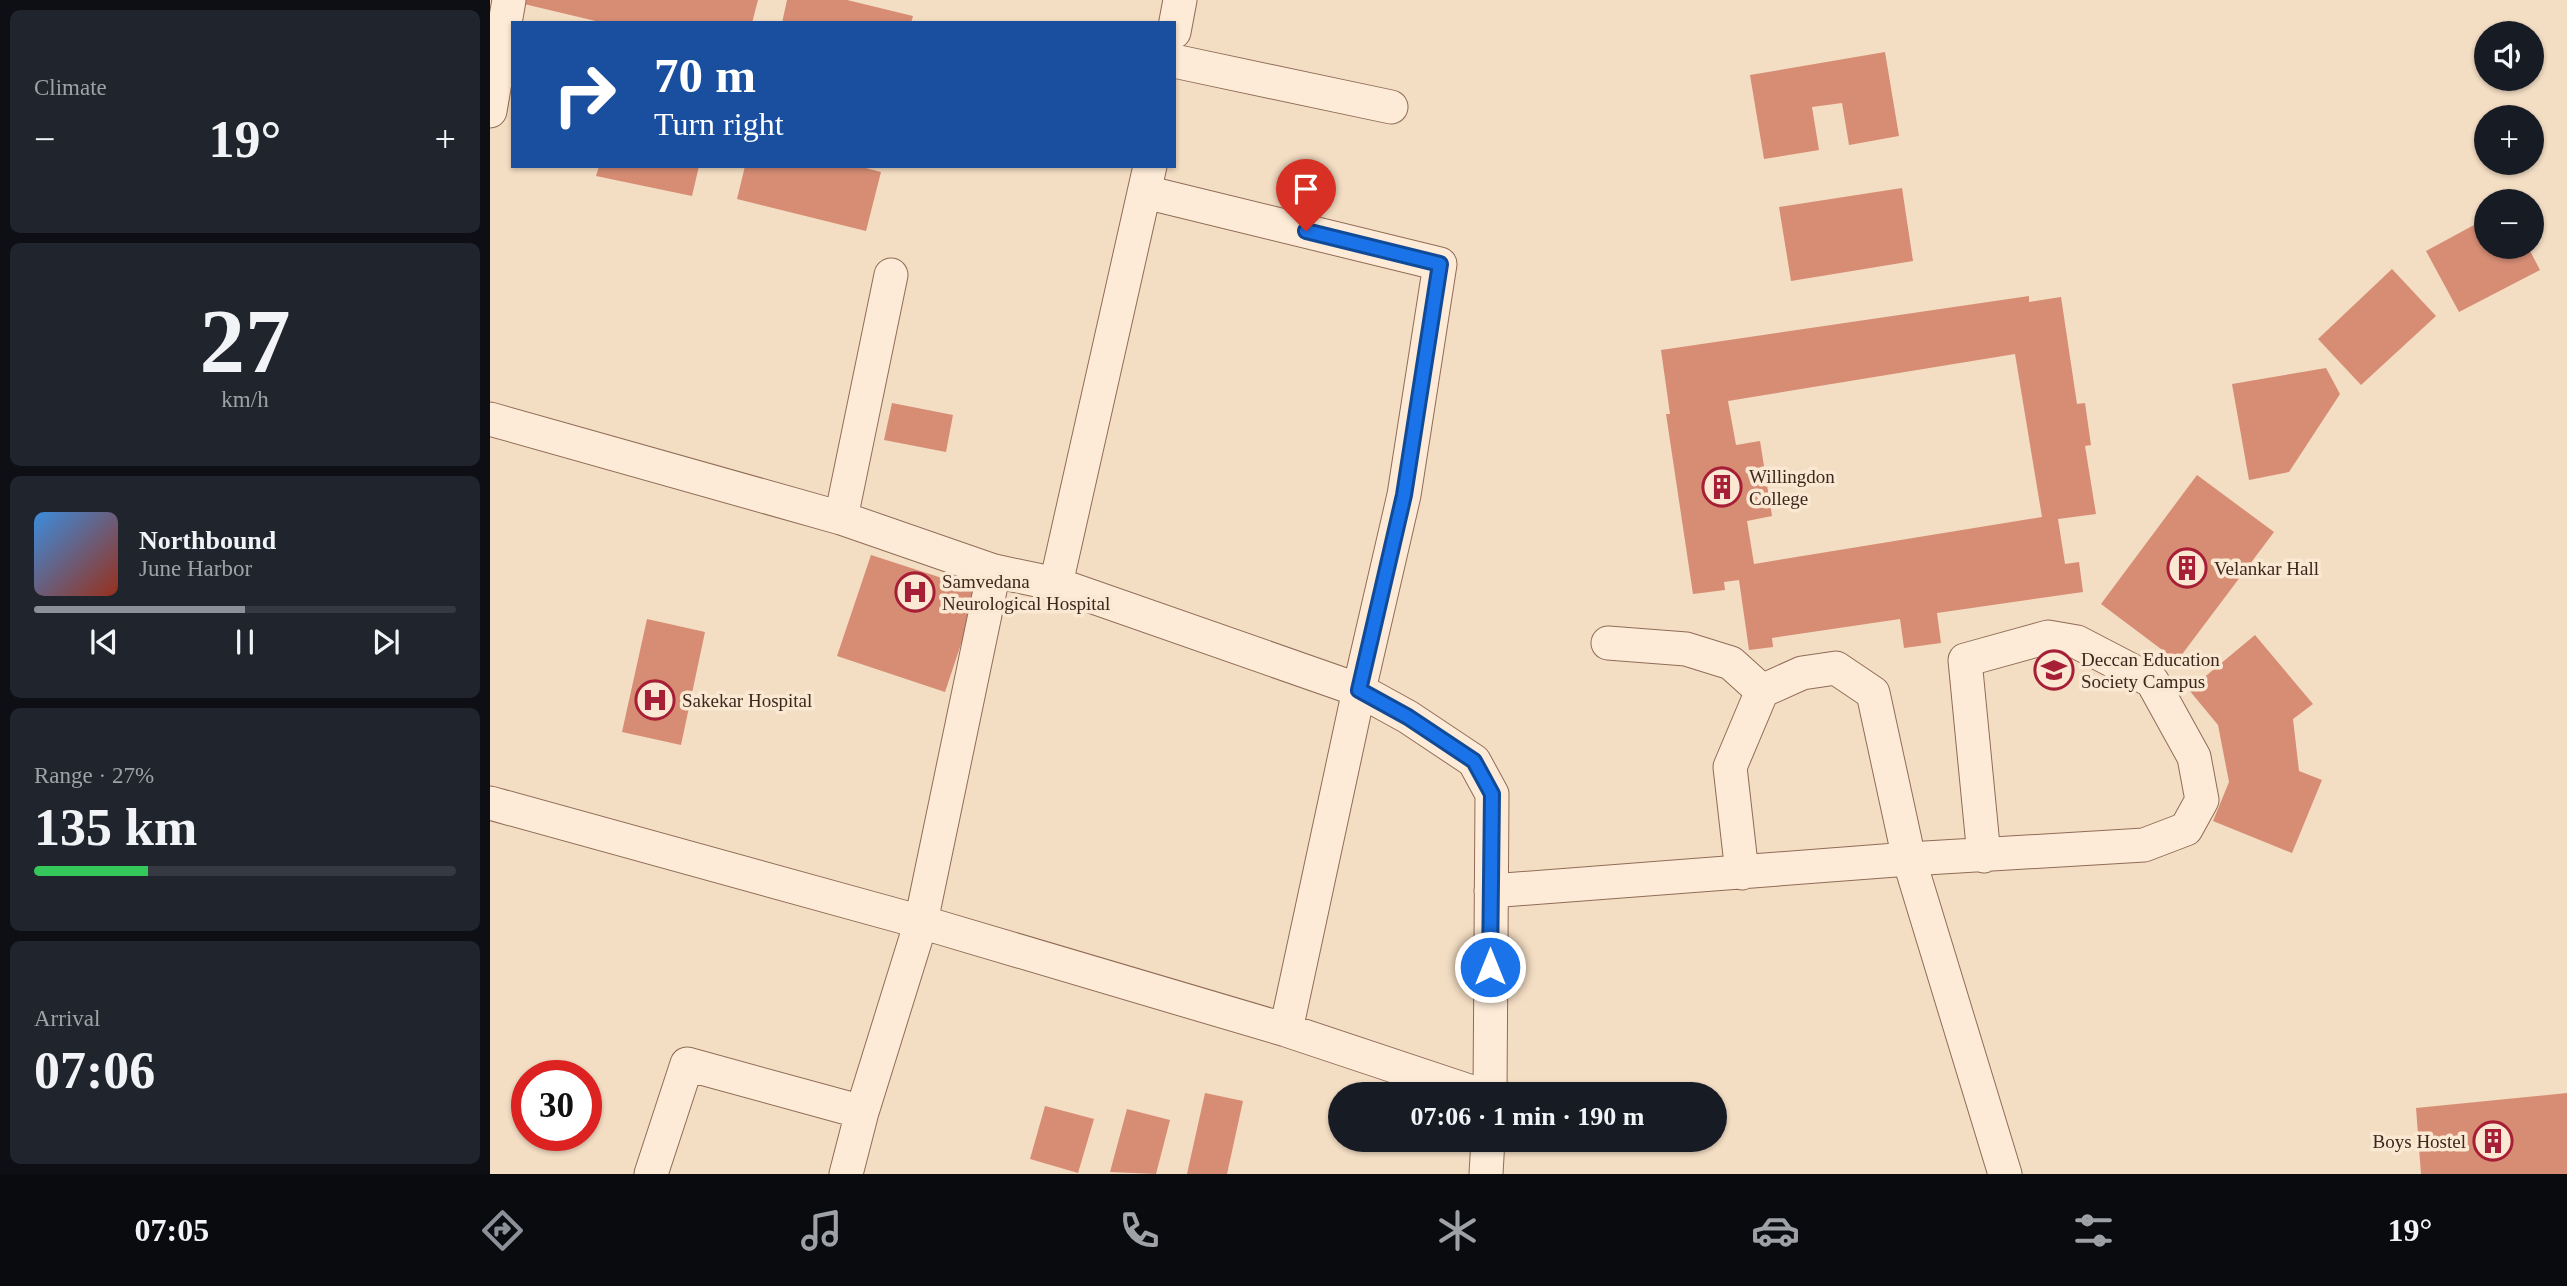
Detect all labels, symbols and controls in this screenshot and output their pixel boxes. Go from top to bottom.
map controls [2474,21,2544,259]
button: sound [2474,21,2544,91]
text: 70 m [654,48,756,103]
icon: right [539,49,630,140]
text: Climate [34,75,107,100]
button: + [2474,105,2544,175]
text: Turn right [654,106,784,142]
text: 19° [209,111,281,168]
text: − [34,118,55,160]
text: + [435,118,456,160]
pin [1276,159,1336,231]
icon: arrive [1287,170,1325,208]
button: − [2474,189,2544,259]
text: 27 [200,291,291,392]
text: km/h [221,387,269,412]
building icon: Willingdon College [1701,466,1743,508]
place label: Willingdon College [1749,466,1835,509]
text: Northbound [139,526,276,555]
building icon: Velankar Hall [2166,547,2208,589]
text: June Harbor [139,556,252,581]
place label: Velankar Hall [2214,558,2319,579]
hospital icon: Samvedana Neurological Hospital [894,571,936,613]
place label: Samvedana Neurological Hospital [942,571,1110,614]
icon: previous [85,623,123,661]
icon: pause [226,623,264,661]
icon: next [367,623,405,661]
school or university icon: Deccan Education Society Campus [2033,649,2075,691]
place label: Deccan Education Society Campus [2081,649,2220,692]
hospital icon: Sakekar Hospital [634,679,676,721]
place label: Sakekar Hospital [682,690,812,711]
text: Range · 27% [34,763,154,788]
text: 135 km [34,799,197,856]
position arrow [1453,930,1527,1004]
text: Arrival [34,1006,100,1031]
text: 07:06 [34,1042,155,1099]
speed limit sign: 30 [511,1060,602,1151]
text: 07:06 · 1 min · 190 m [1411,1102,1645,1131]
building icon: Boys Hostel [2472,1120,2514,1162]
place label: Boys Hostel [2373,1131,2466,1152]
icon: directions [478,1206,527,1255]
icon: music [797,1206,846,1255]
icon: phone [1115,1206,1164,1255]
icon: climate [1433,1206,1482,1255]
icon: car [1751,1206,1800,1255]
icon: filters [2069,1206,2118,1255]
text: 07:05 [135,1212,209,1248]
text: 19° [2388,1212,2432,1248]

